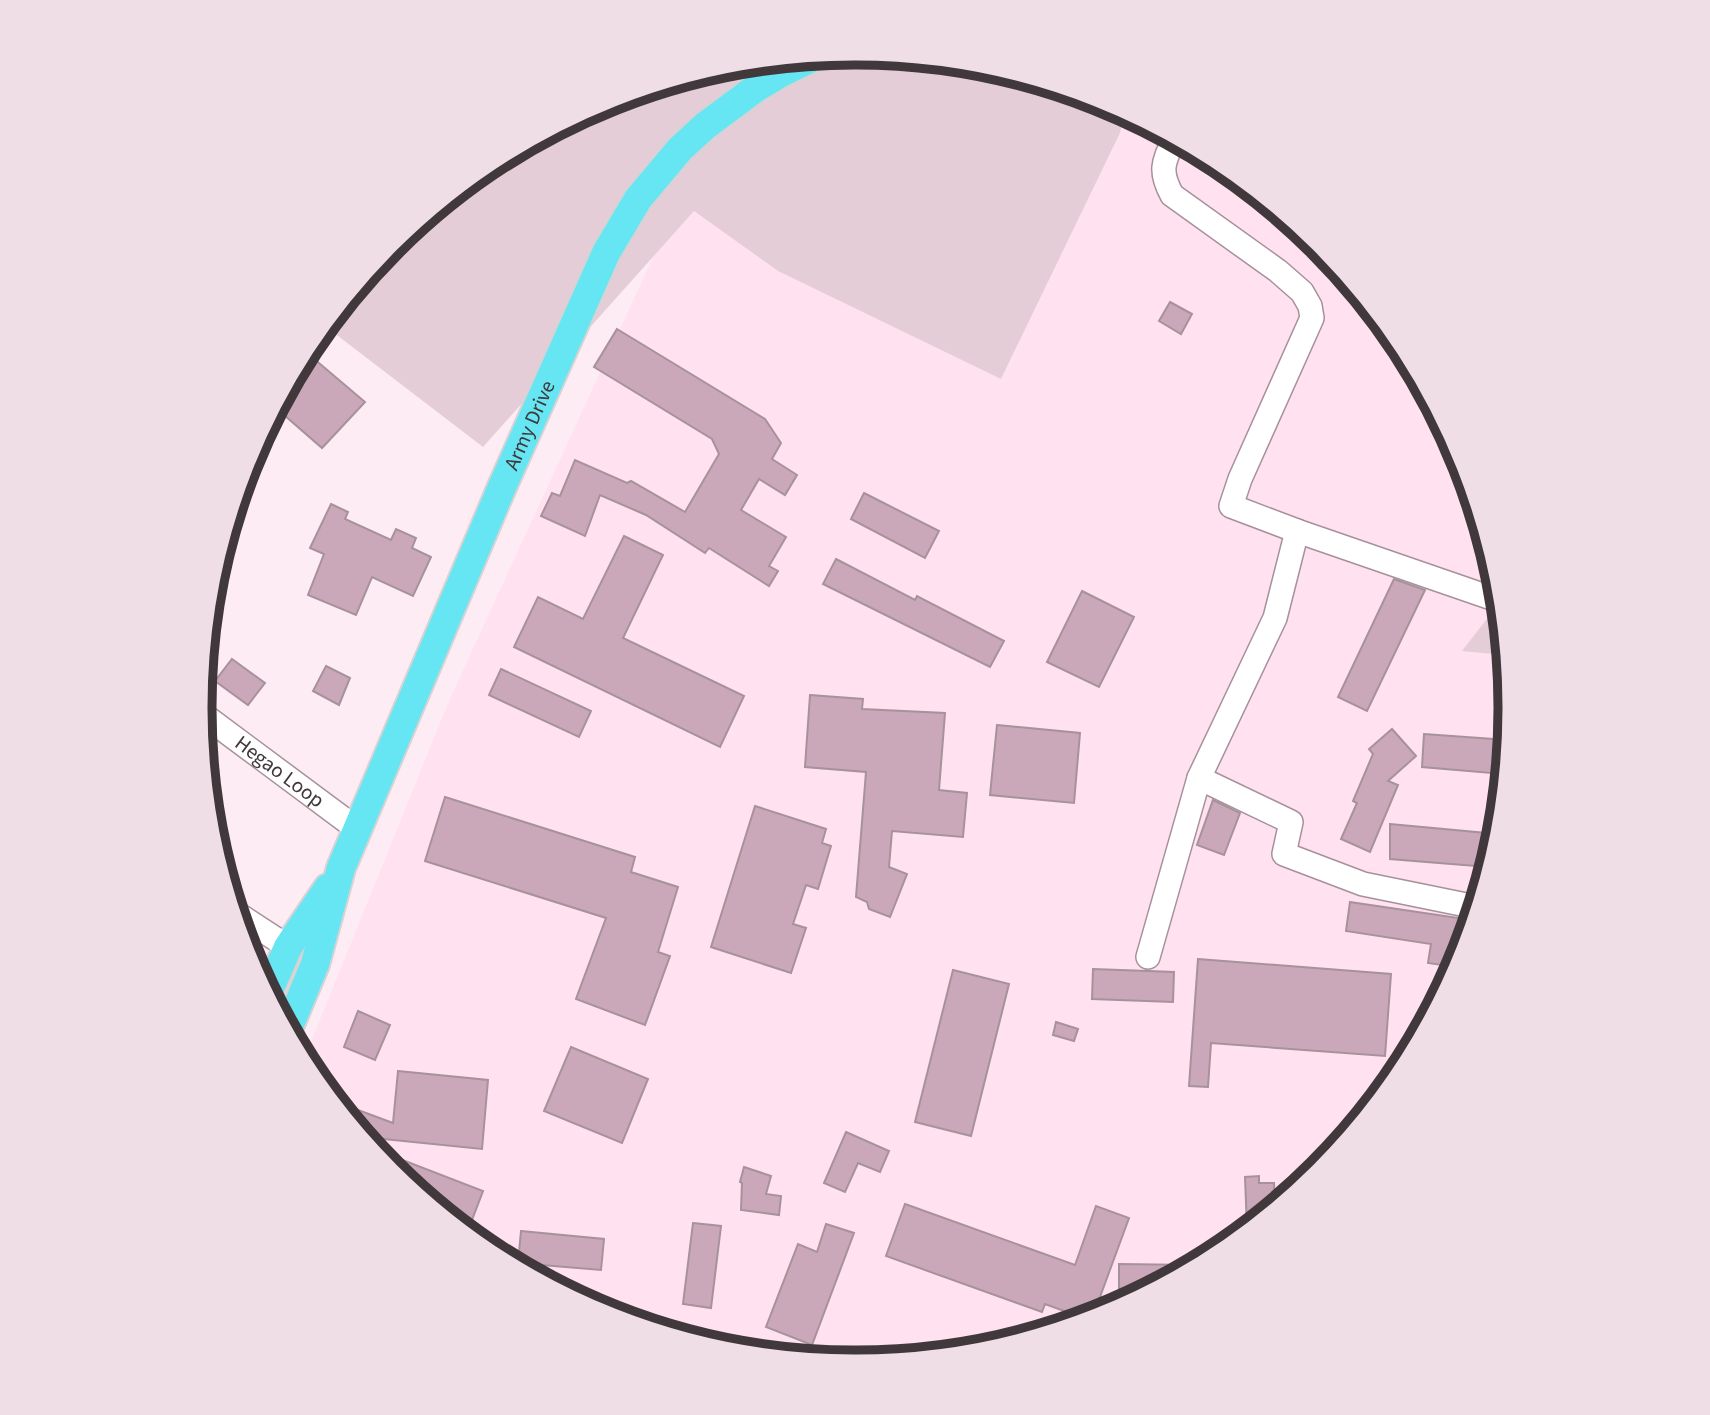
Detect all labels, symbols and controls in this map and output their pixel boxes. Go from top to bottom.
street label: Army Drive [496,375,563,475]
street label: Hegao Loop [229,728,331,815]

